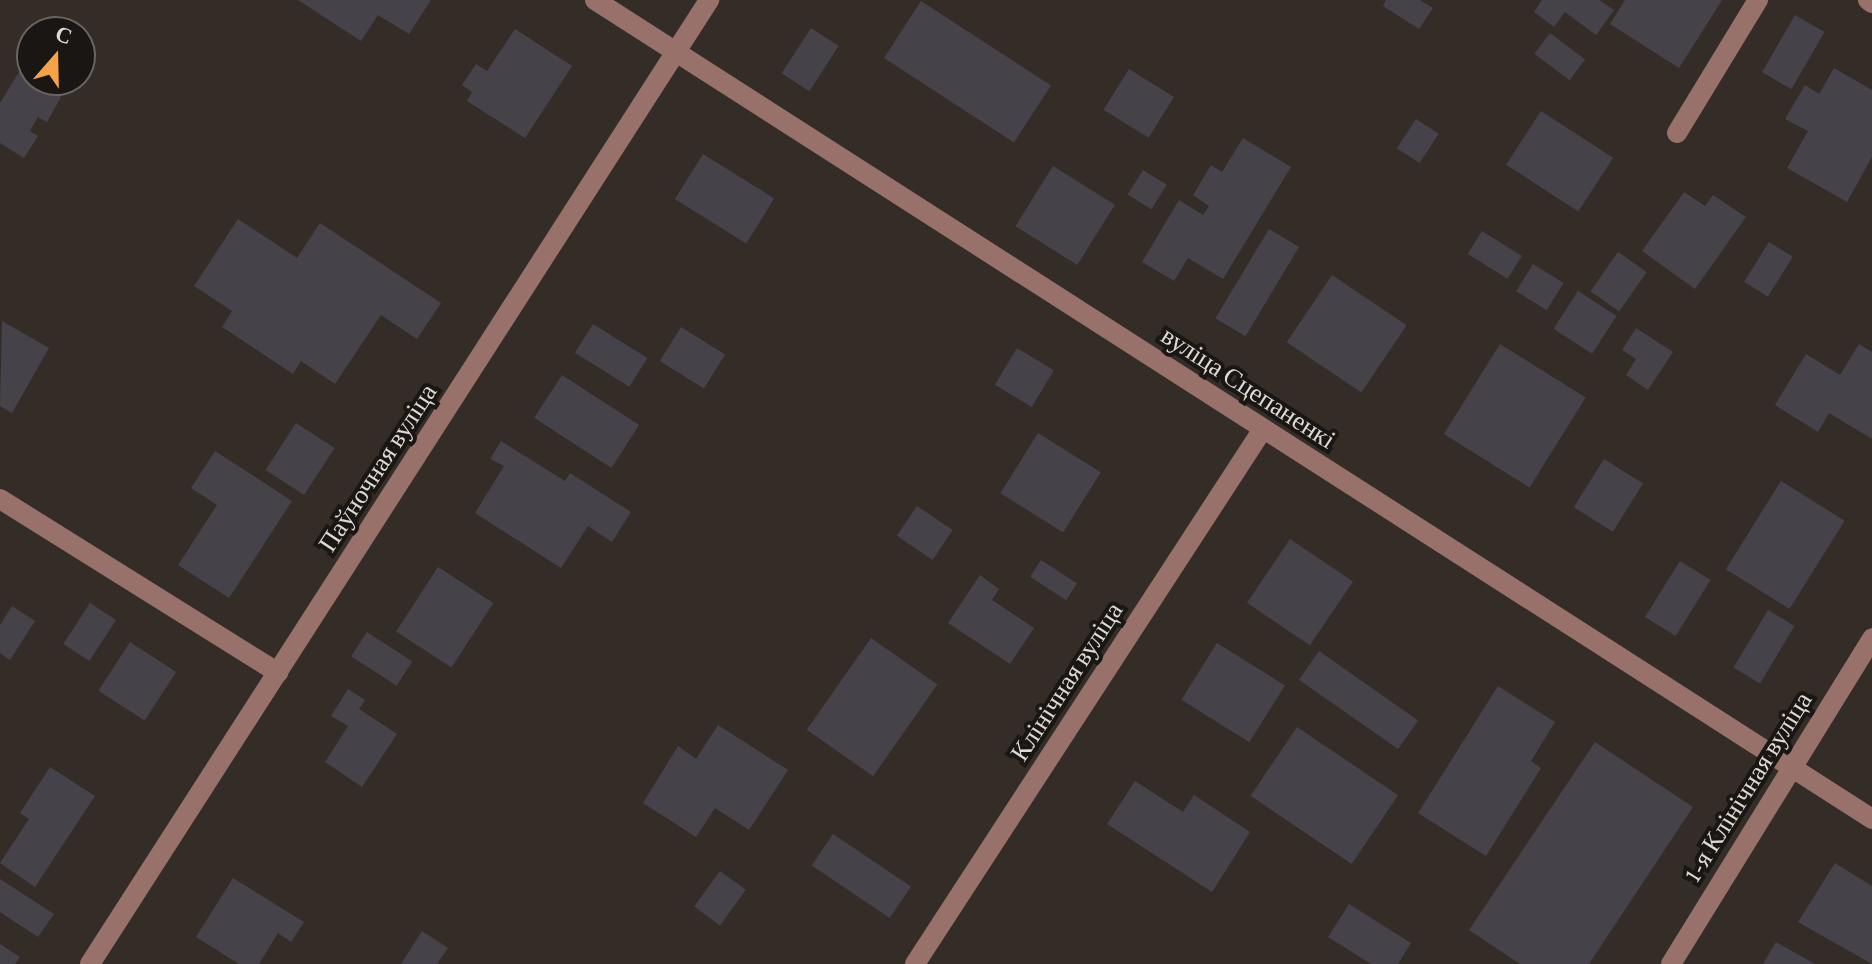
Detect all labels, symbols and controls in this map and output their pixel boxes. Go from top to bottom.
north arrow [16,16,96,96]
text: С [52,20,75,49]
street label: вуліца Сцепаненкі [1155,320,1341,456]
street label: Паўночная вуліца [312,378,444,558]
street label: Клінічная вуліца [1004,597,1130,767]
street label: 1-я Клінічная вуліца [1677,686,1819,888]

